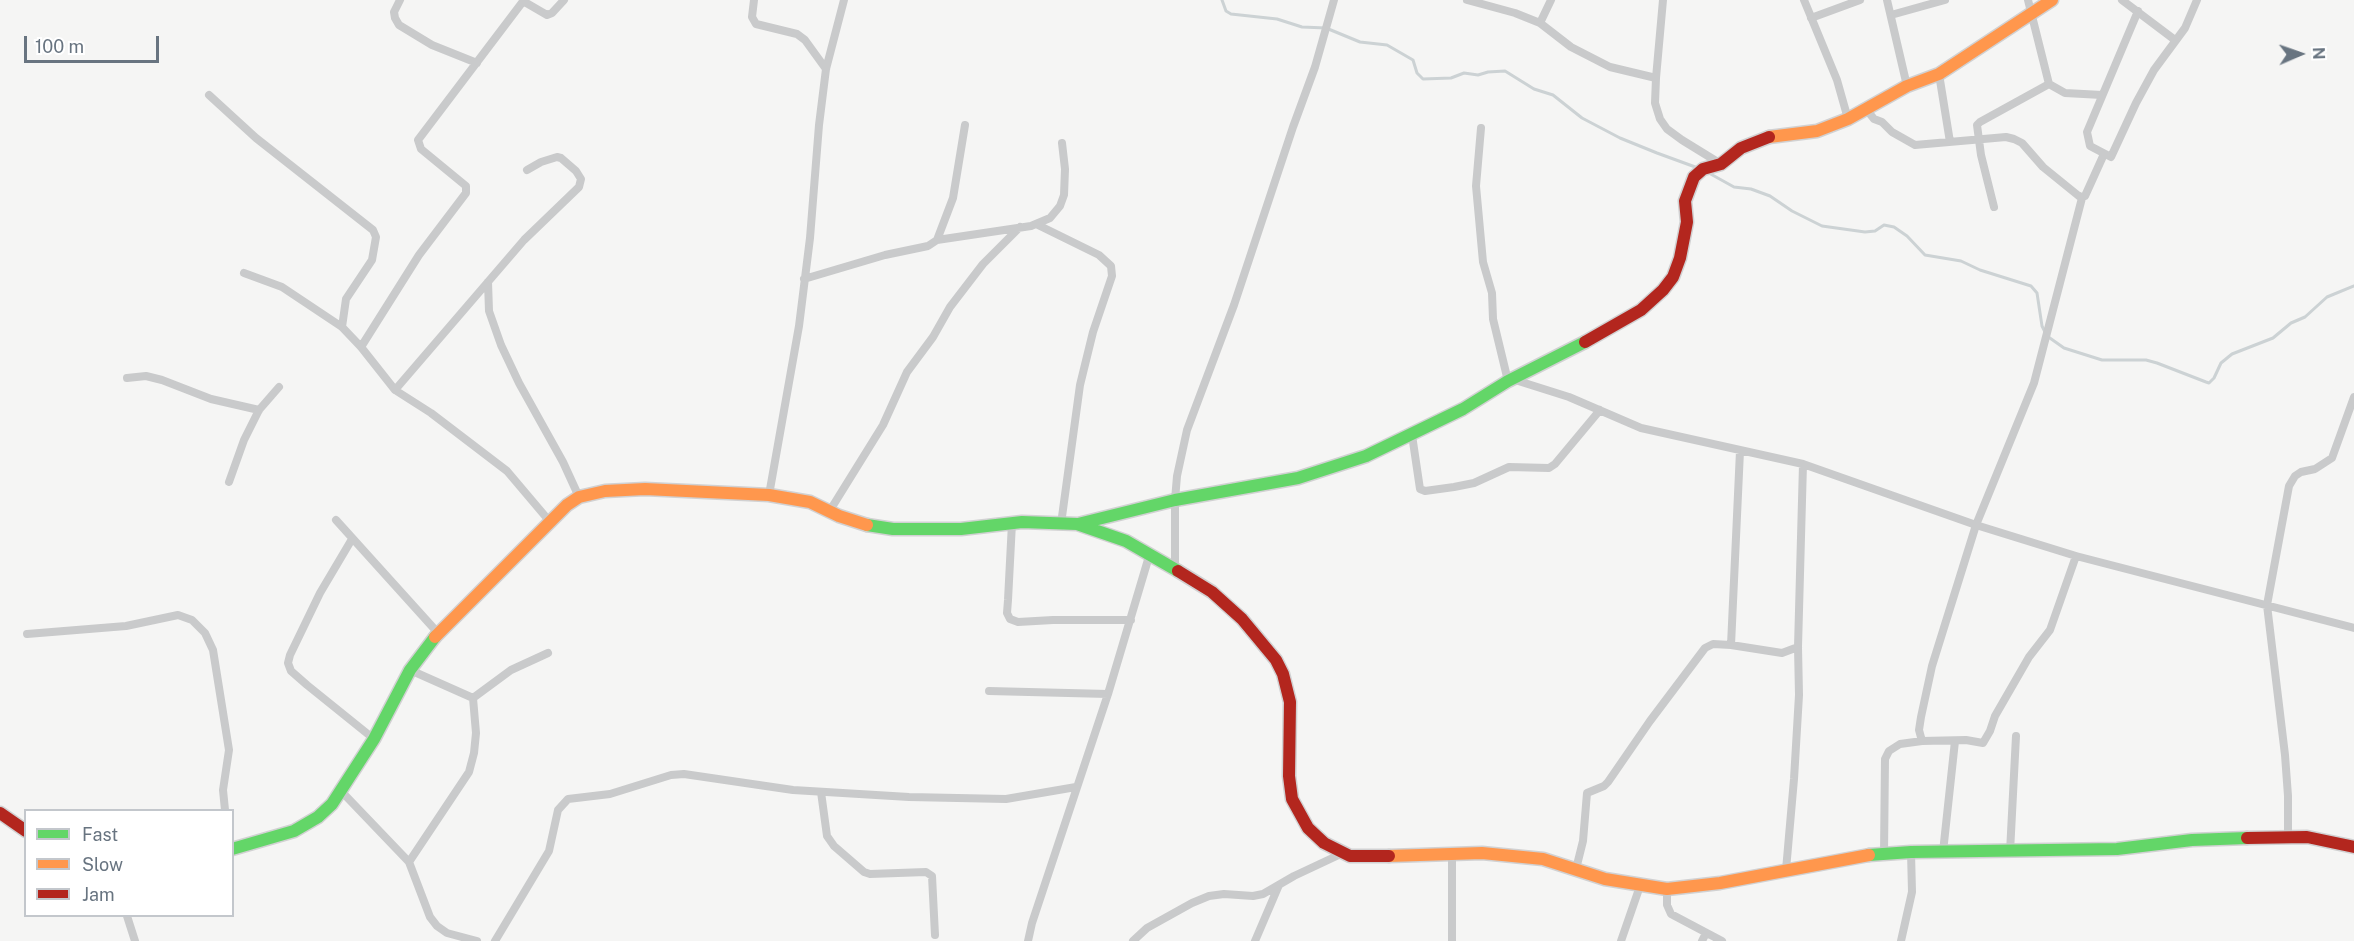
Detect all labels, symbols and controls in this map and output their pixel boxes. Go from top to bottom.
scale bar [27,24,162,62]
north arrow [2270,24,2330,84]
text: 100 m [35,36,84,57]
text: N [2309,47,2328,60]
legend [24,809,234,917]
text: Fast [82,824,118,845]
text: Slow [82,854,123,875]
text: Jam [82,884,115,905]

